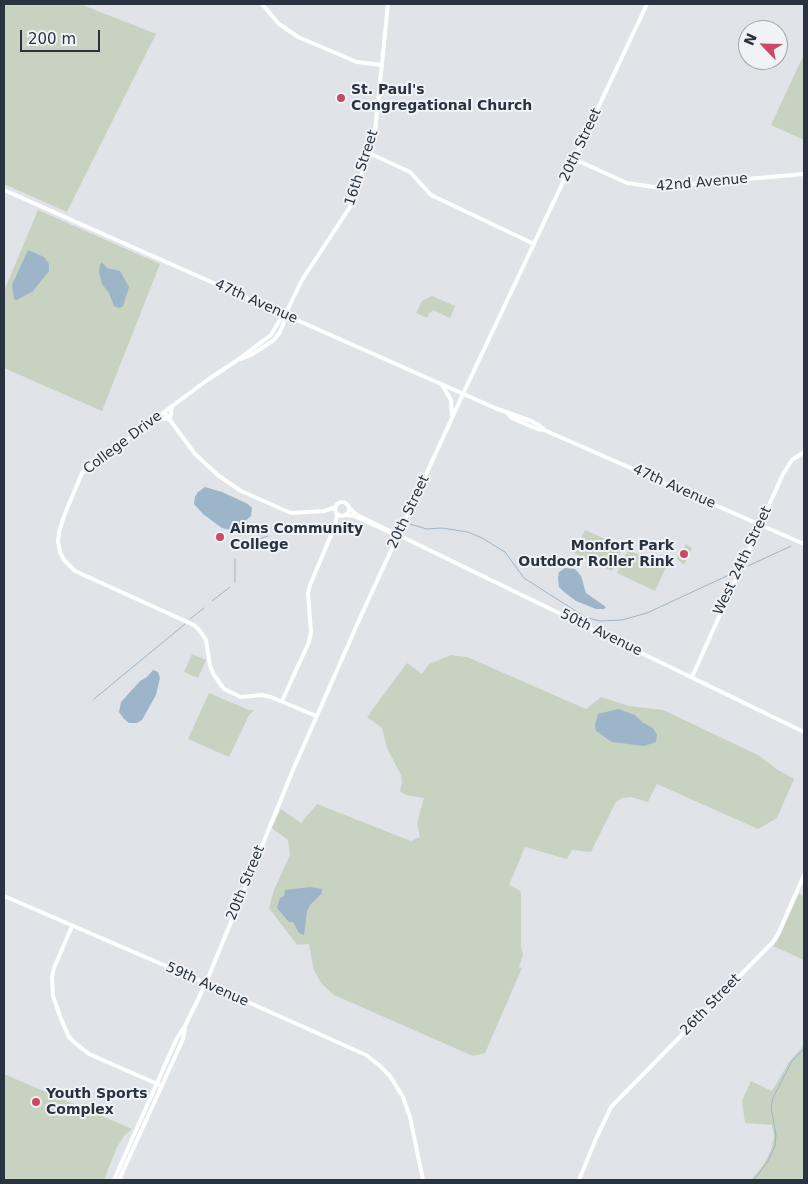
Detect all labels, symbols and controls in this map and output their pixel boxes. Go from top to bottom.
scale bar [22,20,102,52]
north arrow [738,20,788,70]
text: 200 m [28,30,76,48]
text: N [741,31,760,48]
place label: St. Paul's Congregational Church [351,82,532,114]
marker: St. Paul's Congregational Church [335,92,347,104]
street label: 20th Street [557,106,605,184]
street label: 16th Street [342,128,382,208]
street label: 42nd Avenue [655,171,749,195]
street label: 47th Avenue [212,276,300,328]
street label: College Drive [80,408,166,478]
street label: 47th Avenue [630,461,718,513]
street label: 20th Street [385,473,433,551]
street label: West 24th Street [710,504,776,618]
place label: Aims Community College [230,521,363,554]
marker: Aims Community College [214,531,226,543]
place label: Monfort Park Outdoor Roller Rink [518,538,674,570]
marker: Monfort Park Outdoor Roller Rink [678,548,690,560]
street label: 50th Avenue [557,606,645,660]
street label: 20th Street [223,843,269,923]
street label: 59th Avenue [163,959,251,1011]
street label: 26th Street [677,971,745,1039]
place label: Youth Sports Complex [46,1086,148,1118]
marker: Youth Sports Complex [30,1096,42,1108]

